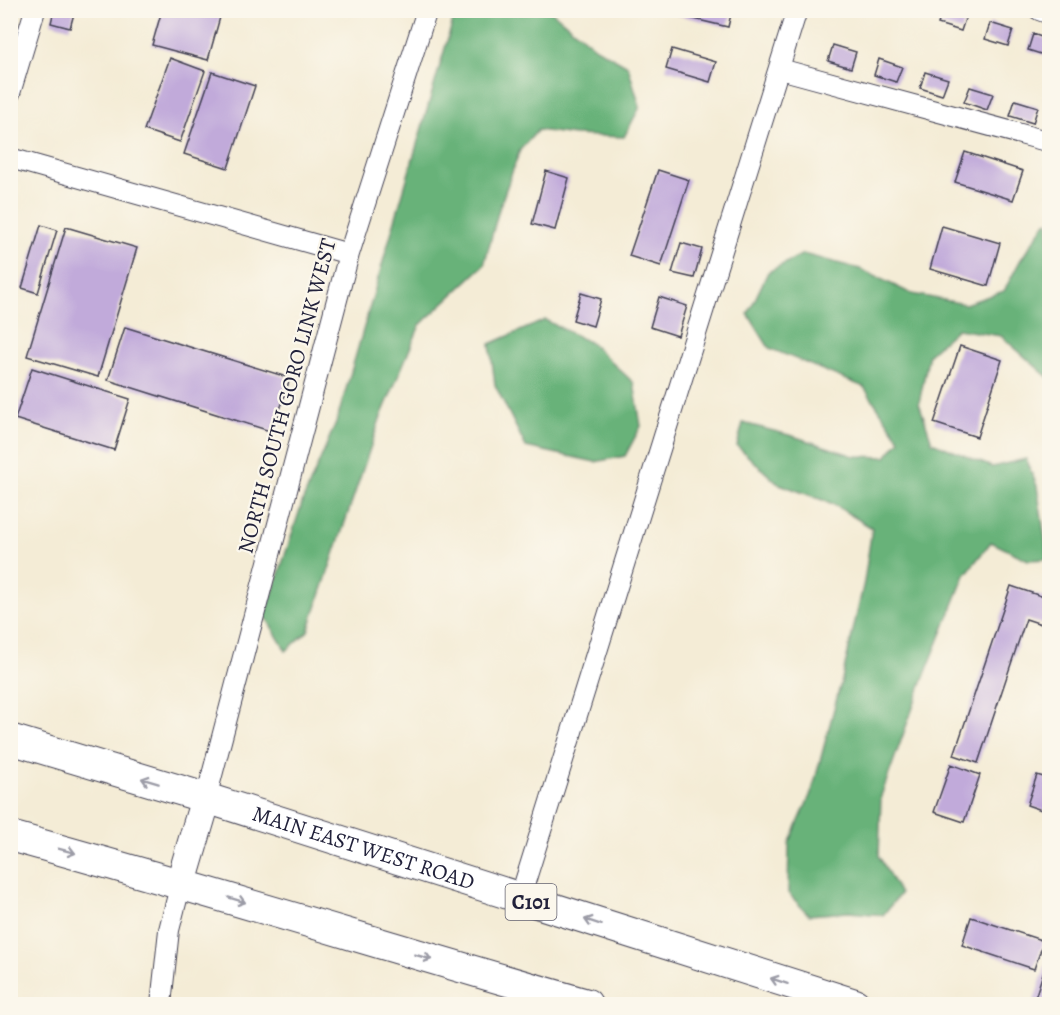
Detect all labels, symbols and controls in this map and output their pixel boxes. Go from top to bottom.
street label: NORTH SOUTH GORO LINK WEST [230,235,344,557]
one-way arrow [141,775,160,786]
street label: MAIN EAST WEST ROAD [249,799,479,897]
one-way arrow [57,846,76,857]
road number: C101 [506,884,556,920]
one-way arrow [227,895,246,906]
one-way arrow [584,916,603,927]
one-way arrow [413,952,432,963]
one-way arrow [770,974,789,985]

